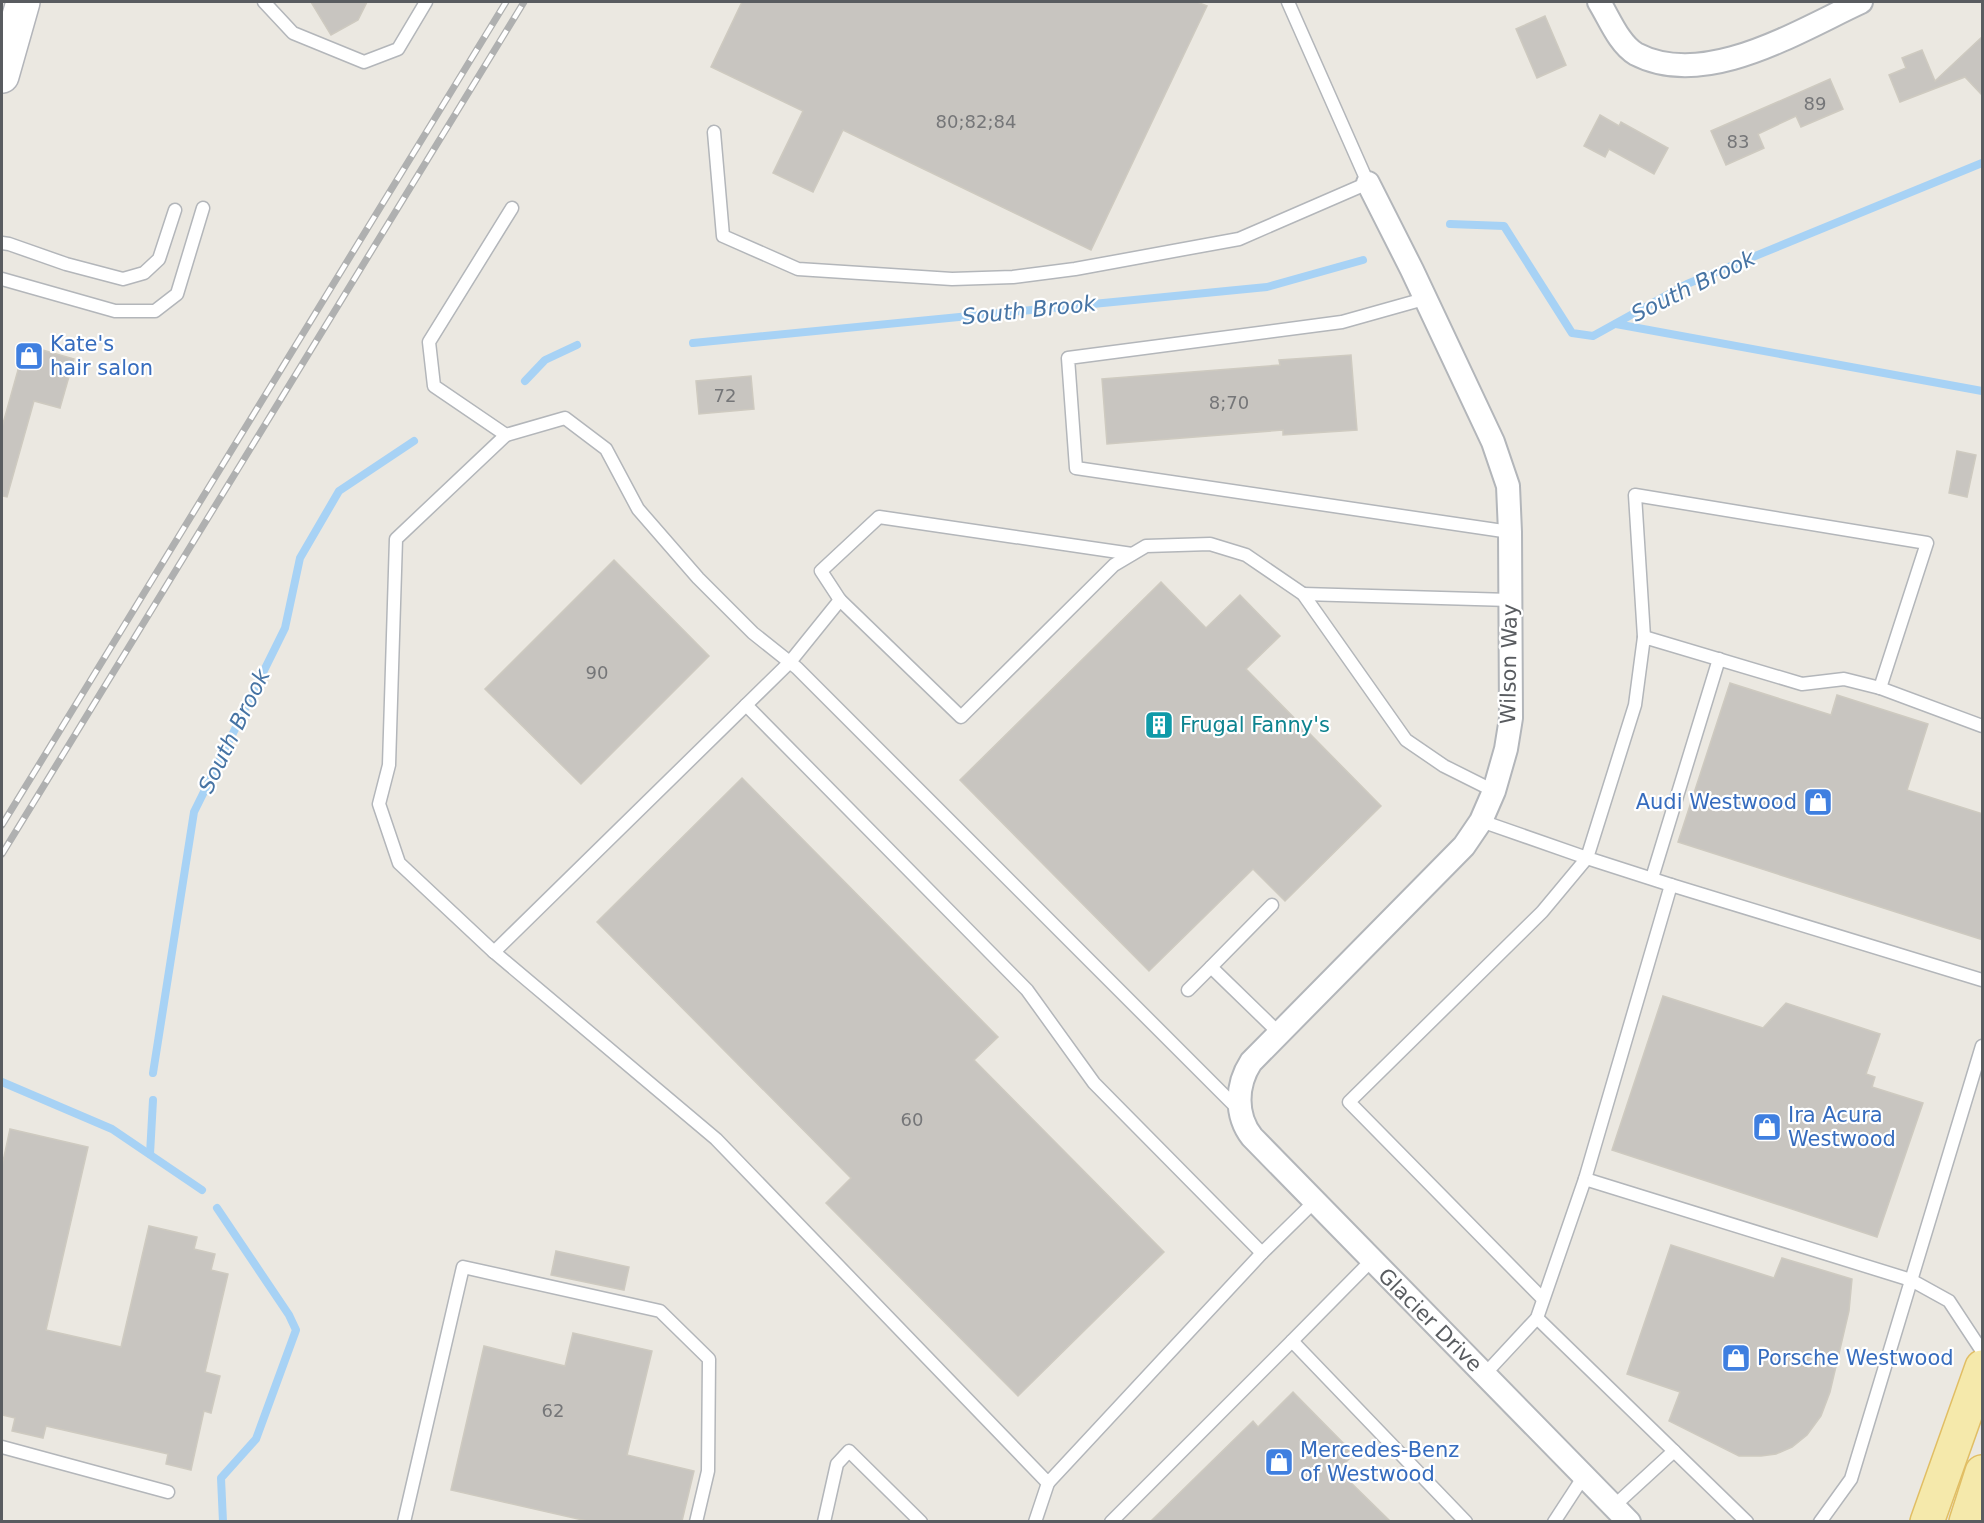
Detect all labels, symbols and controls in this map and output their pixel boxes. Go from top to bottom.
house number: 89 [1804,93,1826,114]
house number: 80;82;84 [936,111,1016,132]
house number: 83 [1727,131,1749,152]
water label: South Brook [1627,245,1760,327]
water label: South Brook [961,290,1099,329]
place label: Kate's hair salon [50,332,153,380]
shop icon: Kate's hair salon [13,340,45,372]
house number: 72 [714,385,736,406]
house number: 8;70 [1209,392,1249,413]
street label: Wilson Way [1496,604,1522,724]
house number: 90 [586,662,608,683]
water label: South Brook [193,664,275,797]
building icon: Frugal Fanny's [1143,709,1175,741]
place label: Frugal Fanny's [1180,713,1330,737]
shop icon: Audi Westwood [1802,786,1834,818]
place label: Audi Westwood [1636,790,1797,814]
place label: Ira Acura Westwood [1788,1103,1896,1151]
house number: 60 [901,1109,923,1130]
shop icon: Ira Acura Westwood [1751,1111,1783,1143]
street label: Glacier Drive [1373,1263,1487,1377]
shop icon: Porsche Westwood [1720,1342,1752,1374]
place label: Porsche Westwood [1757,1346,1954,1370]
house number: 62 [542,1400,564,1421]
place label: Mercedes-Benz of Westwood [1300,1438,1459,1486]
shop icon: Mercedes-Benz of Westwood [1263,1446,1295,1478]

